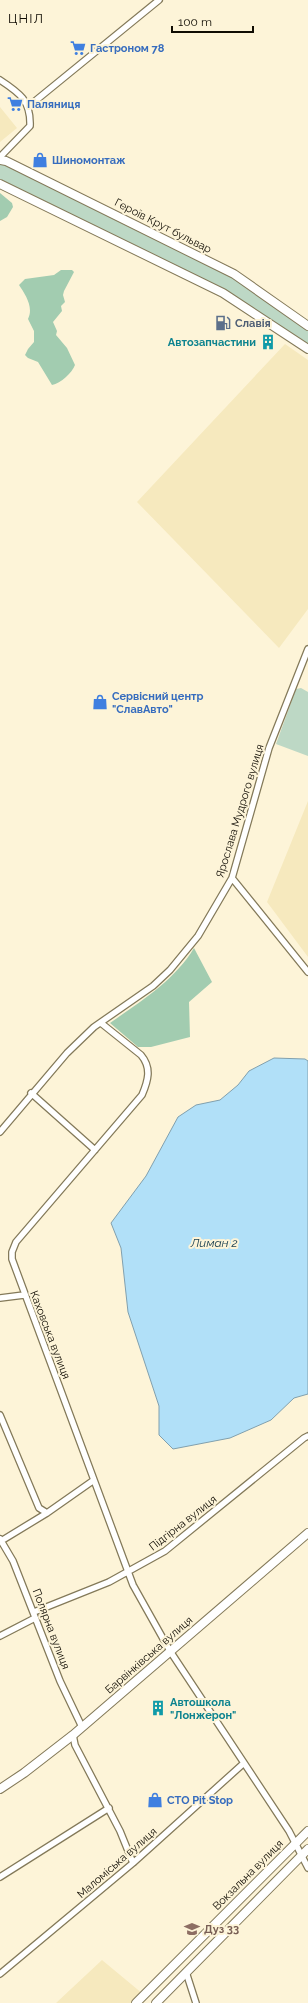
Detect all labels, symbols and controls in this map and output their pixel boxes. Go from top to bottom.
scale bar [172,8,253,34]
district label: ЦНІЛ [8,11,44,26]
text: 100 m [178,15,212,29]
supermarket icon: Гастроном 78 [69,39,87,57]
place label: Гастроном 78 [90,42,165,55]
supermarket icon: Паляниця [6,95,24,113]
place label: Паляниця [27,98,80,111]
shop icon: Шиномонтаж [31,151,49,169]
place label: Шиномонтаж [52,154,126,167]
street label: Героїв Крут бульвар [112,196,214,256]
fuel station icon: Славія [214,314,232,332]
place label: Славія [235,317,271,330]
building icon: Автозапчастини [259,333,277,351]
place label: Автозапчастини [168,336,256,349]
place label: Сервісний центр "СлавАвто" [112,690,204,716]
shop icon: Сервісний центр "СлавАвто" [91,693,109,711]
street label: Ярослава Мудрого вулиця [213,743,267,879]
water label: Лиман 2 [189,1236,238,1250]
street label: Каховська вулиця [27,1289,73,1381]
street label: Підгірна вулиця [147,1493,219,1553]
street label: Полярна вулиця [30,1587,72,1671]
street label: Барвінківська вулиця [103,1614,195,1696]
place label: Автошкола "Лонжерон" [170,1696,236,1722]
building icon: Автошкола "Лонжерон" [149,1699,167,1717]
shop icon: СТО Pit Stop [146,1791,164,1809]
place label: СТО Pit Stop [167,1794,233,1807]
street label: Маломіська вулиця [75,1825,159,1901]
street label: Вокзальна вулиця [210,1837,286,1913]
school or university icon: Дуз 33 [183,1920,201,1938]
place label: Дуз 33 [204,1923,239,1936]

